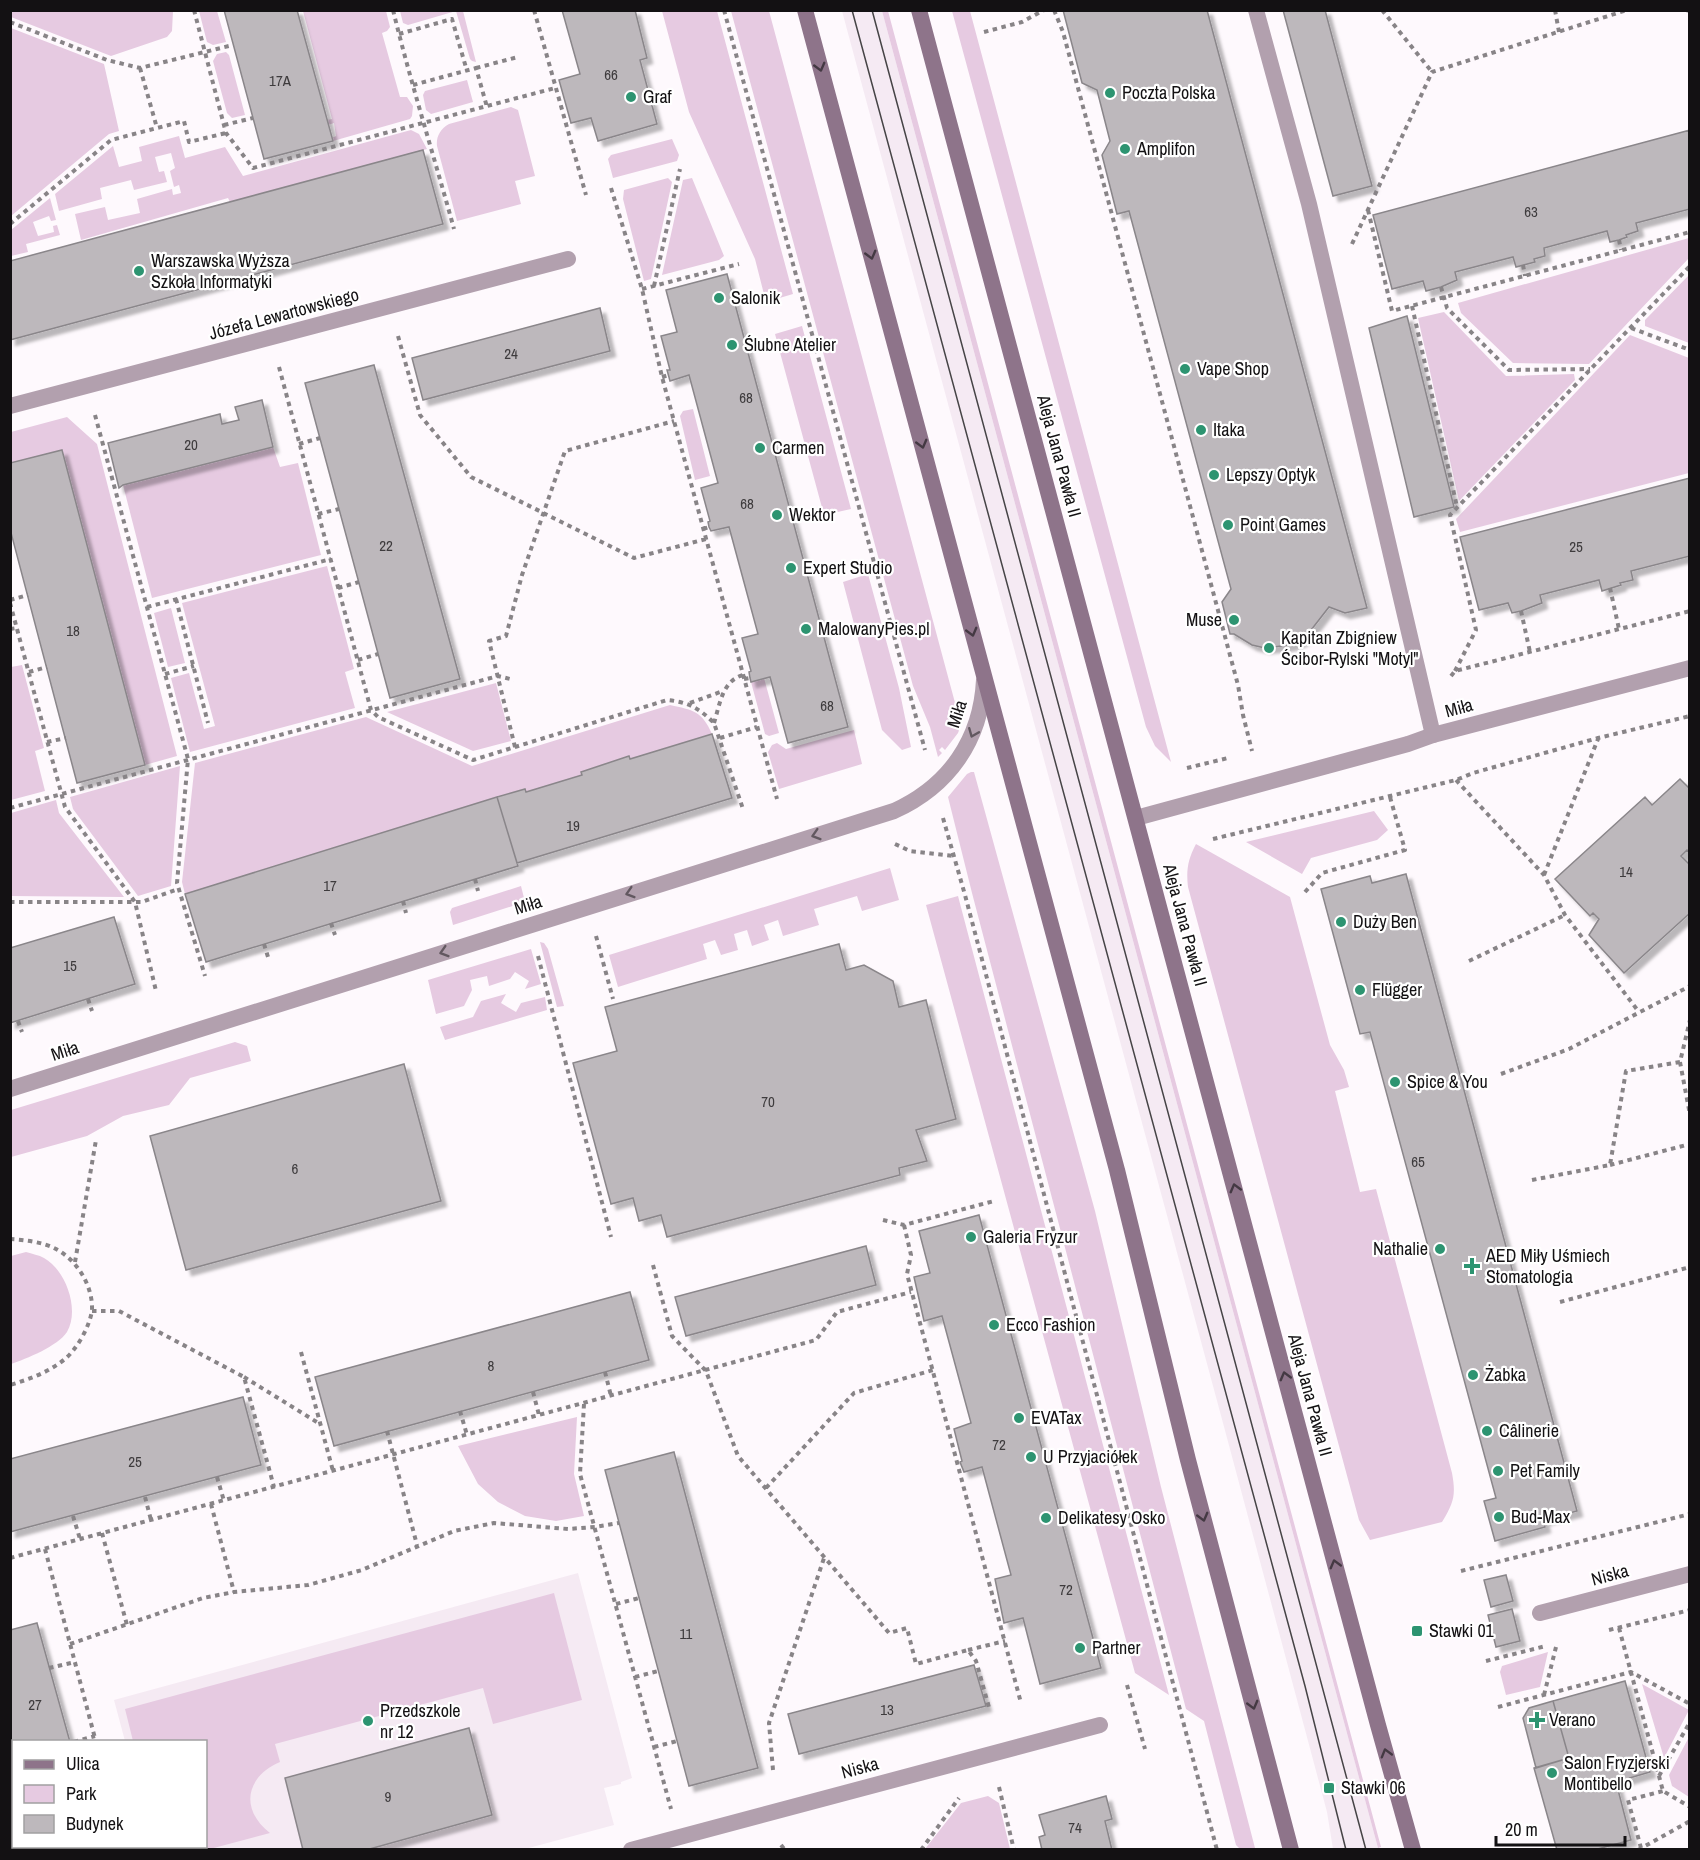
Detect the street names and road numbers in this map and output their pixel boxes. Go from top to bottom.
street label: Józefa Lewartowskiego [206,281,362,346]
street label: Aleja Jana Pawła II [1031,391,1088,520]
street label: Miła [1442,692,1476,723]
street label: Miła [940,697,973,731]
street label: Aleja Jana Pawła II [1157,860,1214,989]
street label: Miła [511,888,545,921]
street label: Miła [48,1034,82,1067]
street label: Aleja Jana Pawła II [1282,1330,1339,1459]
street label: Niska [1588,1558,1631,1591]
street label: Niska [838,1751,881,1784]

